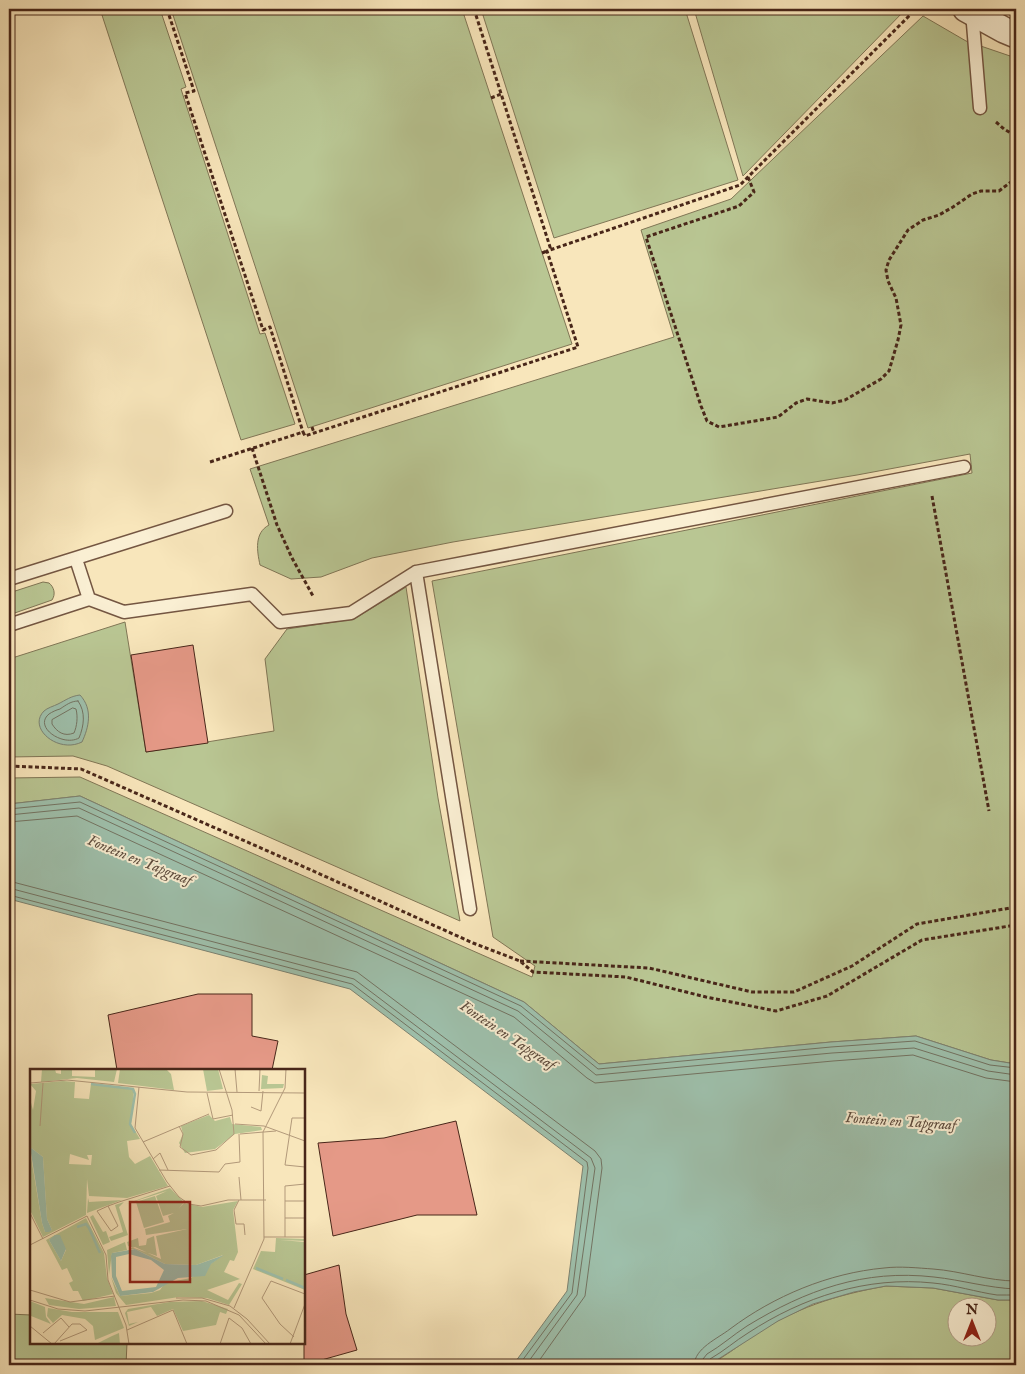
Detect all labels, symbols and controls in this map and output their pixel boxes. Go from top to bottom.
water label: Fontein en Tapgraaf [84,831,198,892]
water label: Fontein en Tapgraaf [456,996,562,1077]
inset map [30,1069,305,1344]
water label: Fontein en Tapgraaf [845,1108,961,1136]
north arrow [948,1296,998,1346]
text: N [965,1301,978,1319]

